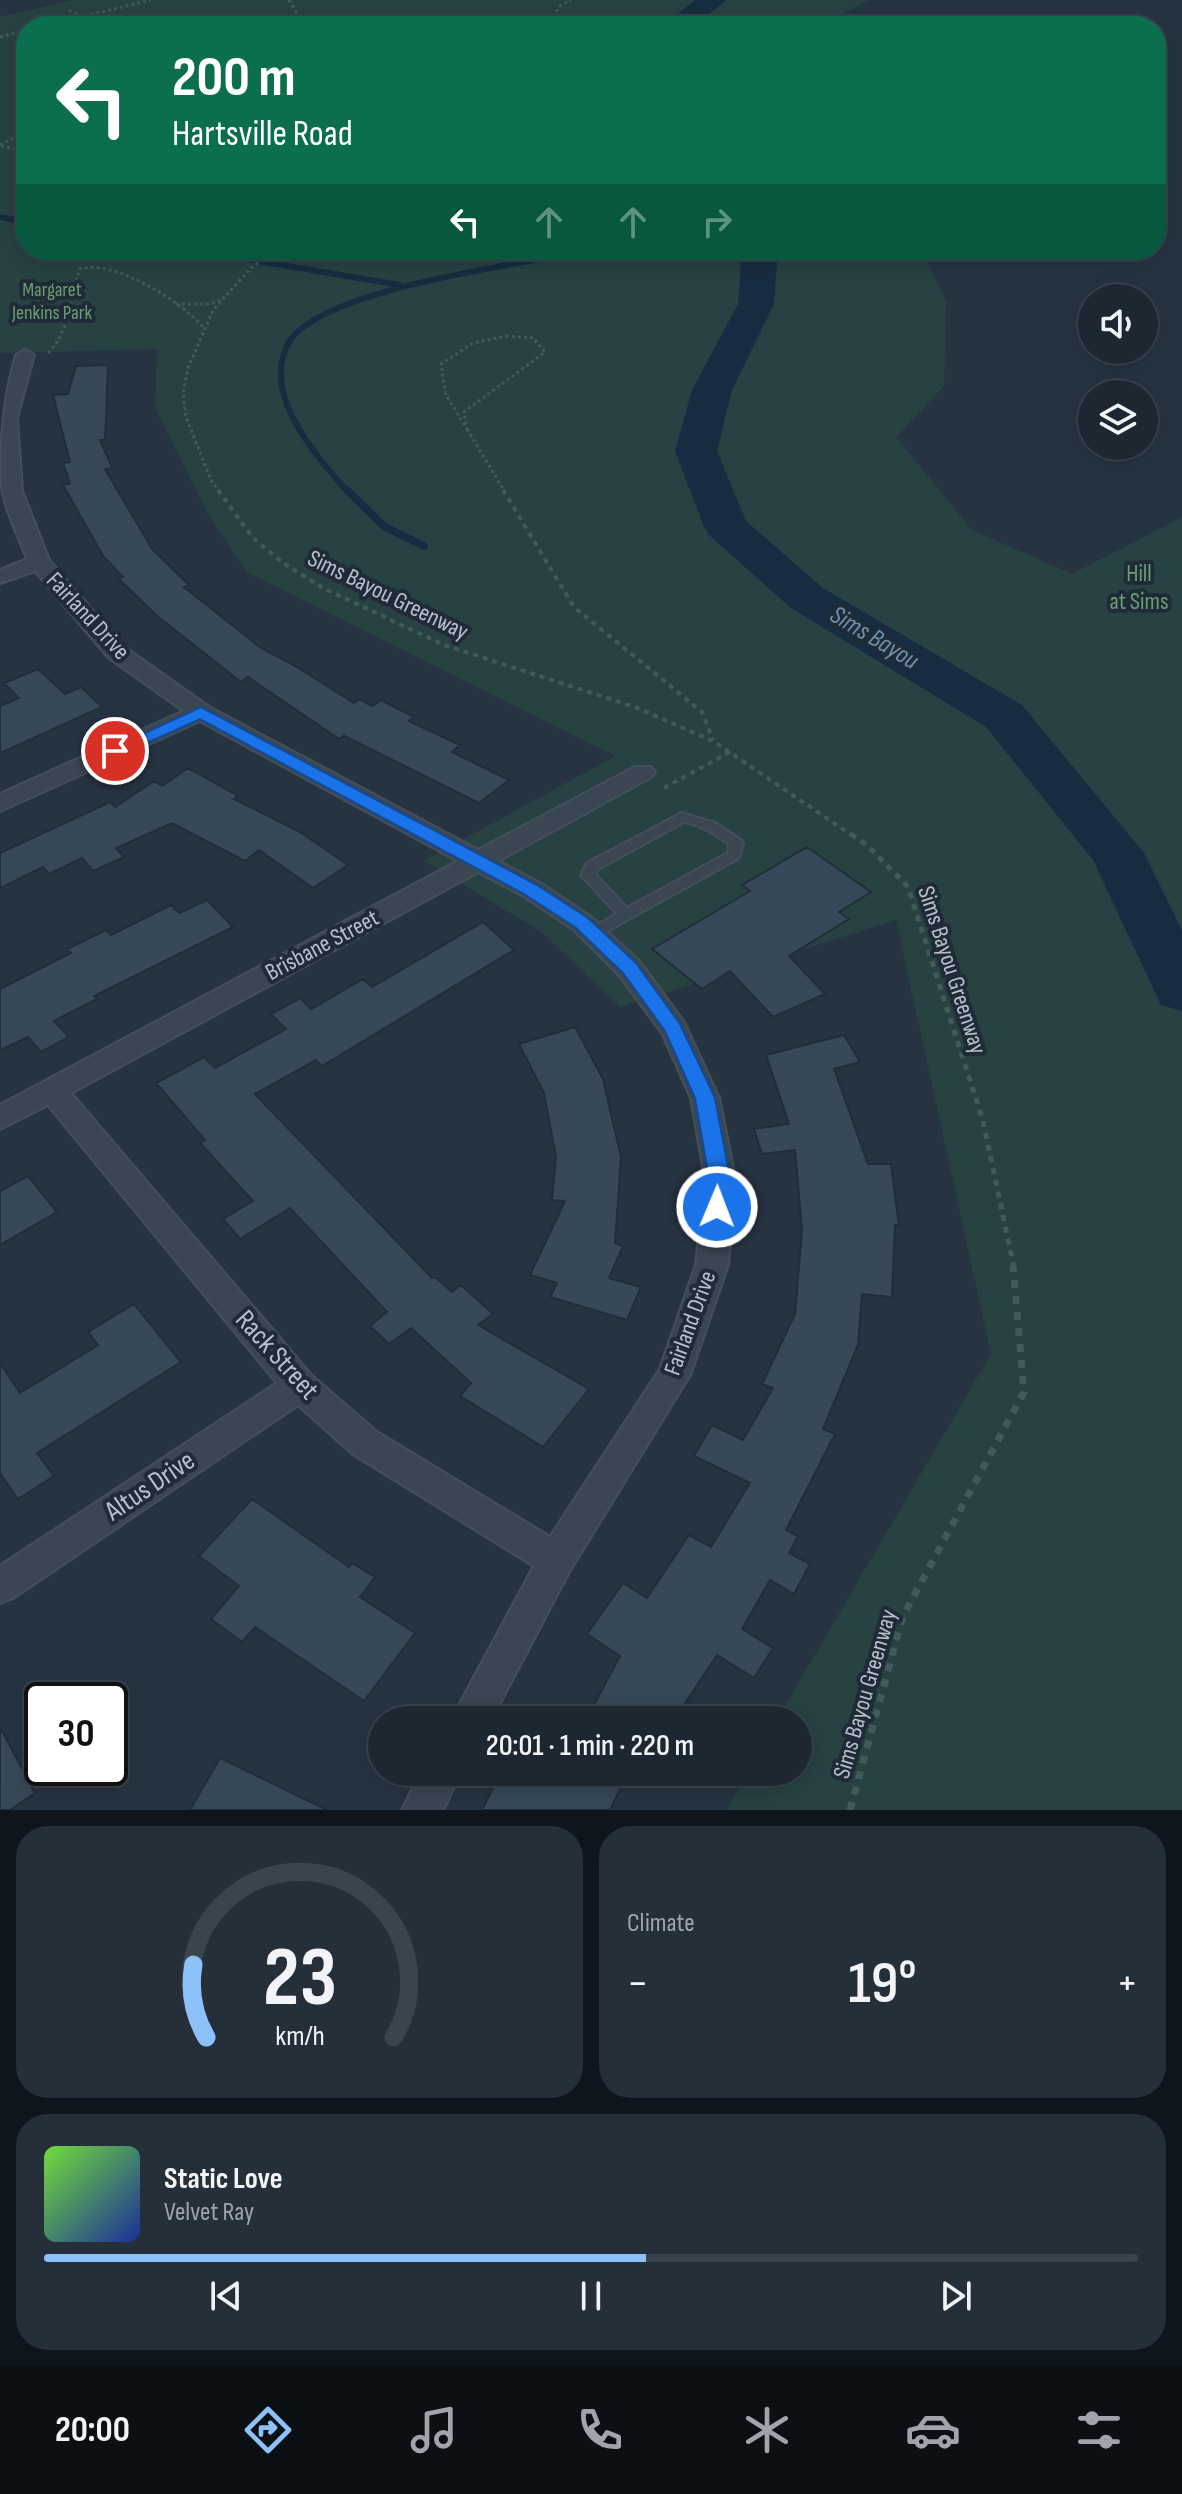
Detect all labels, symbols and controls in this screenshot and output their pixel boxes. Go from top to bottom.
text: 200 m [172,45,296,112]
icon: left [40,48,144,152]
text: Hartsville Road [172,113,353,156]
icon: left [443,200,487,244]
icon: ahead [527,200,571,244]
icon: ahead [611,200,655,244]
icon: right [695,200,739,244]
park label: Margaret Jenkins Park [11,278,92,325]
map controls [1078,284,1158,460]
button: sound [1078,284,1158,364]
button: layers [1078,380,1158,460]
street label: Sims Bayou Greenway [303,544,473,646]
park label: Hill at Sims [1109,559,1169,616]
street label: Fairland Drive [40,566,136,666]
water label: Sims Bayou [824,600,924,677]
pin [81,717,149,785]
icon: arrive [93,729,137,773]
street label: Sims Bayou Greenway [911,882,993,1058]
street label: Brisbane Street [260,903,384,987]
position arrow [675,1165,759,1249]
street label: Fairland Drive [658,1267,722,1379]
street label: Rack Street [228,1304,326,1406]
street label: Altus Drive [98,1444,201,1529]
street label: Sims Bayou Greenway [827,1606,903,1782]
speed limit sign: 30 [24,1682,128,1786]
text: 20:01 · 1 min · 220 m [486,1728,694,1764]
text: Climate [627,1908,695,1939]
text: 23 [263,1929,336,2029]
text: 19° [848,1948,917,2020]
text: − [627,1957,649,2010]
text: + [1116,1957,1138,2010]
text: km/h [275,2019,324,2054]
text: Static Love [164,2161,283,2197]
text: Velvet Ray [164,2197,254,2228]
icon: previous [204,2274,248,2318]
icon: pause [569,2274,613,2318]
icon: next [934,2274,978,2318]
icon: directions [240,2402,296,2458]
icon: music [406,2402,462,2458]
icon: phone [572,2402,628,2458]
icon: climate [739,2402,795,2458]
icon: car [905,2402,961,2458]
icon: filters [1071,2402,1127,2458]
text: 20:00 [55,2409,130,2452]

